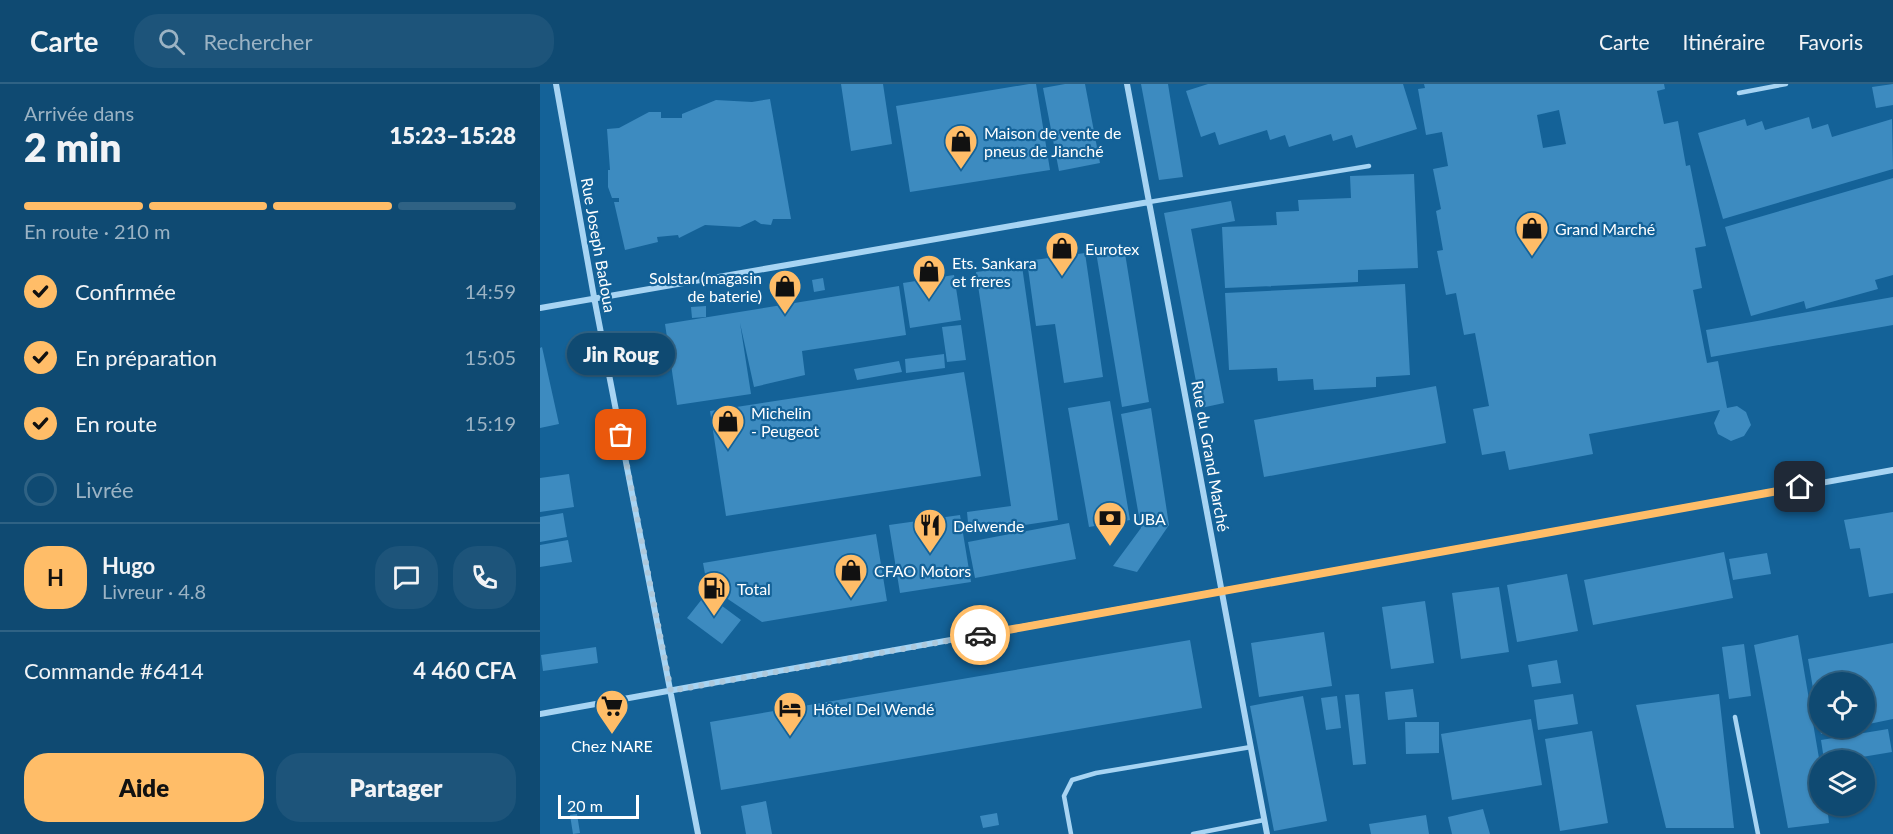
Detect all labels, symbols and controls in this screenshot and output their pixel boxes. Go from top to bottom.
search box [134,14,554,68]
text: Carte [30,24,98,58]
icon: search [155,25,188,58]
text: Rechercher [203,28,312,55]
text: Carte [1599,29,1650,54]
text: Itinéraire [1683,29,1765,54]
text: Favoris [1798,29,1863,54]
text: Arrivée dans [24,101,134,125]
text: 15:23–15:28 [390,122,516,149]
shop icon: Maison de vente de pneus de Jianché [943,123,979,170]
place label: Maison de vente de pneus de Jianché [984,123,1122,160]
text: 2 min [24,124,121,170]
street label: Rue Joseph Badoua [578,176,620,314]
shop icon: Grand Marché [1514,210,1550,257]
text: En route · 210 m [24,219,170,243]
place label: Grand Marché [1555,219,1655,238]
shop icon: Eurotex [1044,230,1080,277]
place label: Eurotex [1085,239,1139,258]
shop icon: Ets. Sankara et freres [911,253,947,300]
place label: Ets. Sankara et freres [952,253,1037,290]
place label: Solstar (magasin de baterie) [649,268,762,305]
shop icon: Solstar (magasin de baterie) [767,268,803,315]
icon: check [24,275,57,308]
text: Confirmée [75,278,176,305]
text: 14:59 [465,279,516,303]
callout: Jin Roug [567,333,675,375]
icon: check [24,341,57,374]
text: Jin Roug [583,342,659,366]
text: En préparation [75,344,217,371]
text: 15:05 [465,345,516,369]
street label: Rue du Grand Marché [1188,379,1234,533]
shop icon: Michelin - Peugeot [710,403,746,450]
place label: Michelin - Peugeot [751,403,819,440]
icon: check [24,407,57,440]
pin [595,409,646,460]
text: En route [75,410,157,437]
text: 15:19 [465,411,516,435]
icon: bag [604,418,637,451]
pin [1774,461,1825,512]
icon: home [1783,470,1816,503]
text: Livrée [75,476,134,503]
bank icon: UBA [1092,500,1128,547]
restaurant icon: Delwende [912,507,948,554]
place label: UBA [1133,509,1166,528]
place label: Delwende [953,516,1025,535]
button: chat [375,546,438,609]
button: phone [453,546,516,609]
text: Hugo [102,552,155,579]
shop icon: CFAO Motors [833,552,869,599]
place label: CFAO Motors [874,561,971,580]
text: H [47,564,64,591]
fuel station icon: Total [696,570,732,617]
text: Livreur · 4.8 [102,579,206,603]
place label: Total [737,579,771,598]
courier [950,605,1010,665]
icon: car [964,619,997,652]
text: Commande #6414 [24,657,204,684]
text: 4 460 CFA [413,657,516,684]
map controls [1809,672,1875,816]
button: locate [1809,672,1875,738]
supermarket icon: Chez NARE [594,688,630,735]
hotel icon: Hôtel Del Wendé [772,690,808,737]
place label: Hôtel Del Wendé [813,699,935,718]
place label: Chez NARE [571,736,653,755]
button: layers [1809,750,1875,816]
button: Aide [24,753,264,822]
button: Partager [276,753,516,822]
scale bar [558,792,639,820]
text: 20 m [567,796,603,815]

